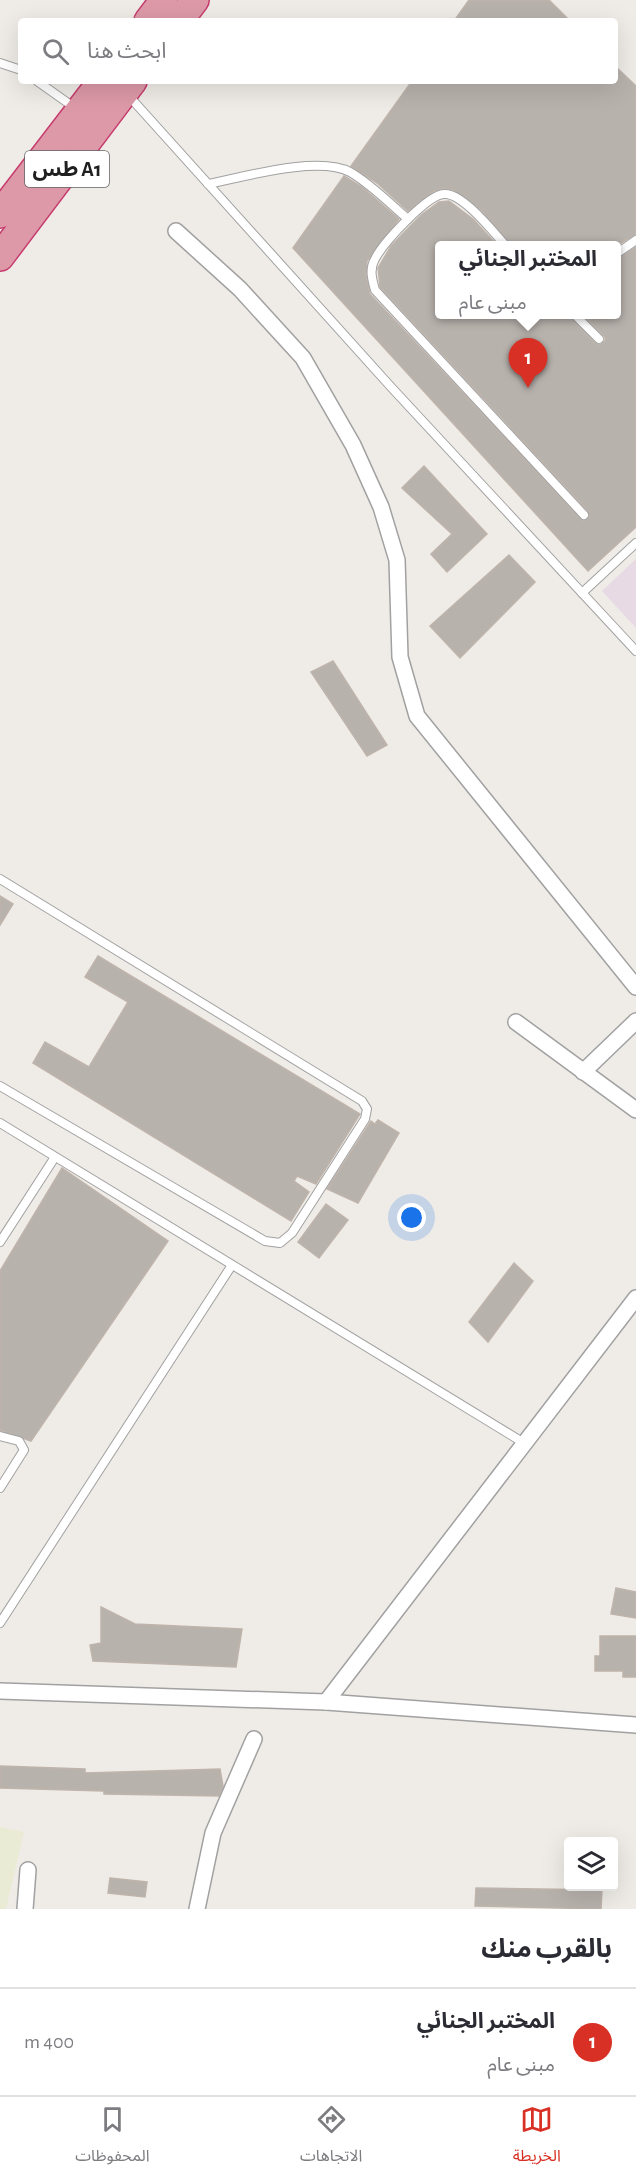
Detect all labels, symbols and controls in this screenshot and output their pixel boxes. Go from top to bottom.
search box [18,18,618,84]
icon: search [39,35,72,68]
text: ابحث هنا [87,40,166,62]
road number: طس A1 [25,151,109,187]
popup [435,241,621,319]
text: المختبر الجنائي [459,248,597,270]
text: مبنى عام [459,293,527,313]
pin: 1 [508,338,548,388]
your location [397,1203,426,1232]
map controls [564,1837,618,1891]
button: layers [564,1837,618,1891]
text: بالقرب منك [481,1936,612,1962]
text: المختبر الجنائي [417,2010,555,2032]
text: 400 m [24,2032,74,2052]
text: 1 [589,2032,596,2052]
text: مبنى عام [487,2055,555,2075]
tab: المحفوظات [75,2103,149,2173]
tab: الاتجاهات [300,2103,362,2173]
tab: الخريطة [513,2103,561,2173]

